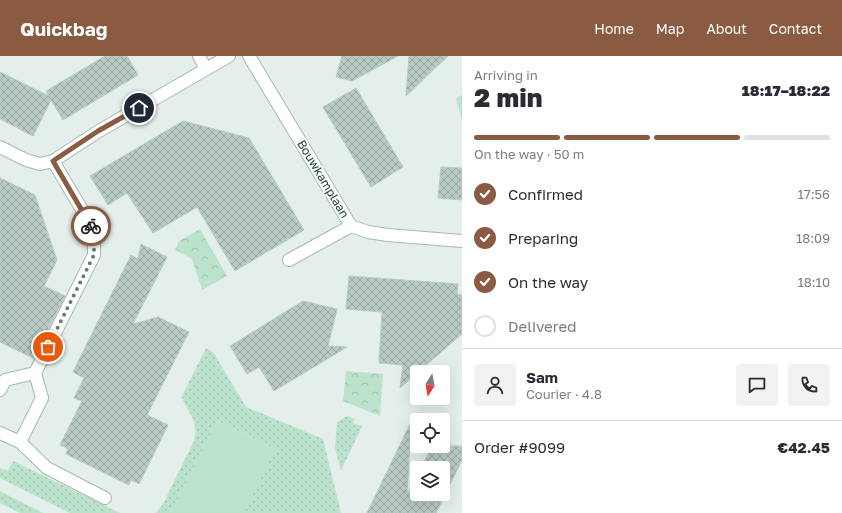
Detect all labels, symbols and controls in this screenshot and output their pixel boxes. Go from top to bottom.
text: Quickbag [20,17,107,40]
text: Home [594,20,634,37]
text: Map [656,20,684,37]
text: About [706,20,747,37]
text: Contact [769,20,822,37]
text: Arriving in [474,67,538,83]
text: 18:17–18:22 [742,81,830,99]
text: 2 min [474,82,542,113]
pin [122,91,156,125]
icon: home [128,97,150,119]
street label: Bouwkamplaan [294,137,353,221]
text: On the way · 50 m [474,146,584,162]
icon: check [474,183,496,205]
text: Confirmed [508,185,583,203]
text: 17:56 [797,186,830,202]
courier [71,206,111,246]
icon: bike [80,215,102,237]
icon: check [474,227,496,249]
text: Preparing [508,229,578,247]
text: 18:09 [796,230,830,246]
icon: check [474,271,496,293]
text: On the way [508,273,588,291]
text: 18:10 [797,274,830,290]
text: Delivered [508,317,576,335]
pin [31,330,65,364]
icon: bag [37,336,59,358]
button: person [474,364,516,406]
button: chat [736,364,778,406]
button: phone [788,364,830,406]
north arrow [410,365,450,405]
map controls [410,365,450,501]
text: Sam [526,368,558,386]
text: Courier · 4.8 [526,386,602,402]
button: locate [410,413,450,453]
text: Order #9099 [474,438,565,456]
text: €42.45 [778,438,830,456]
button: layers [410,461,450,501]

